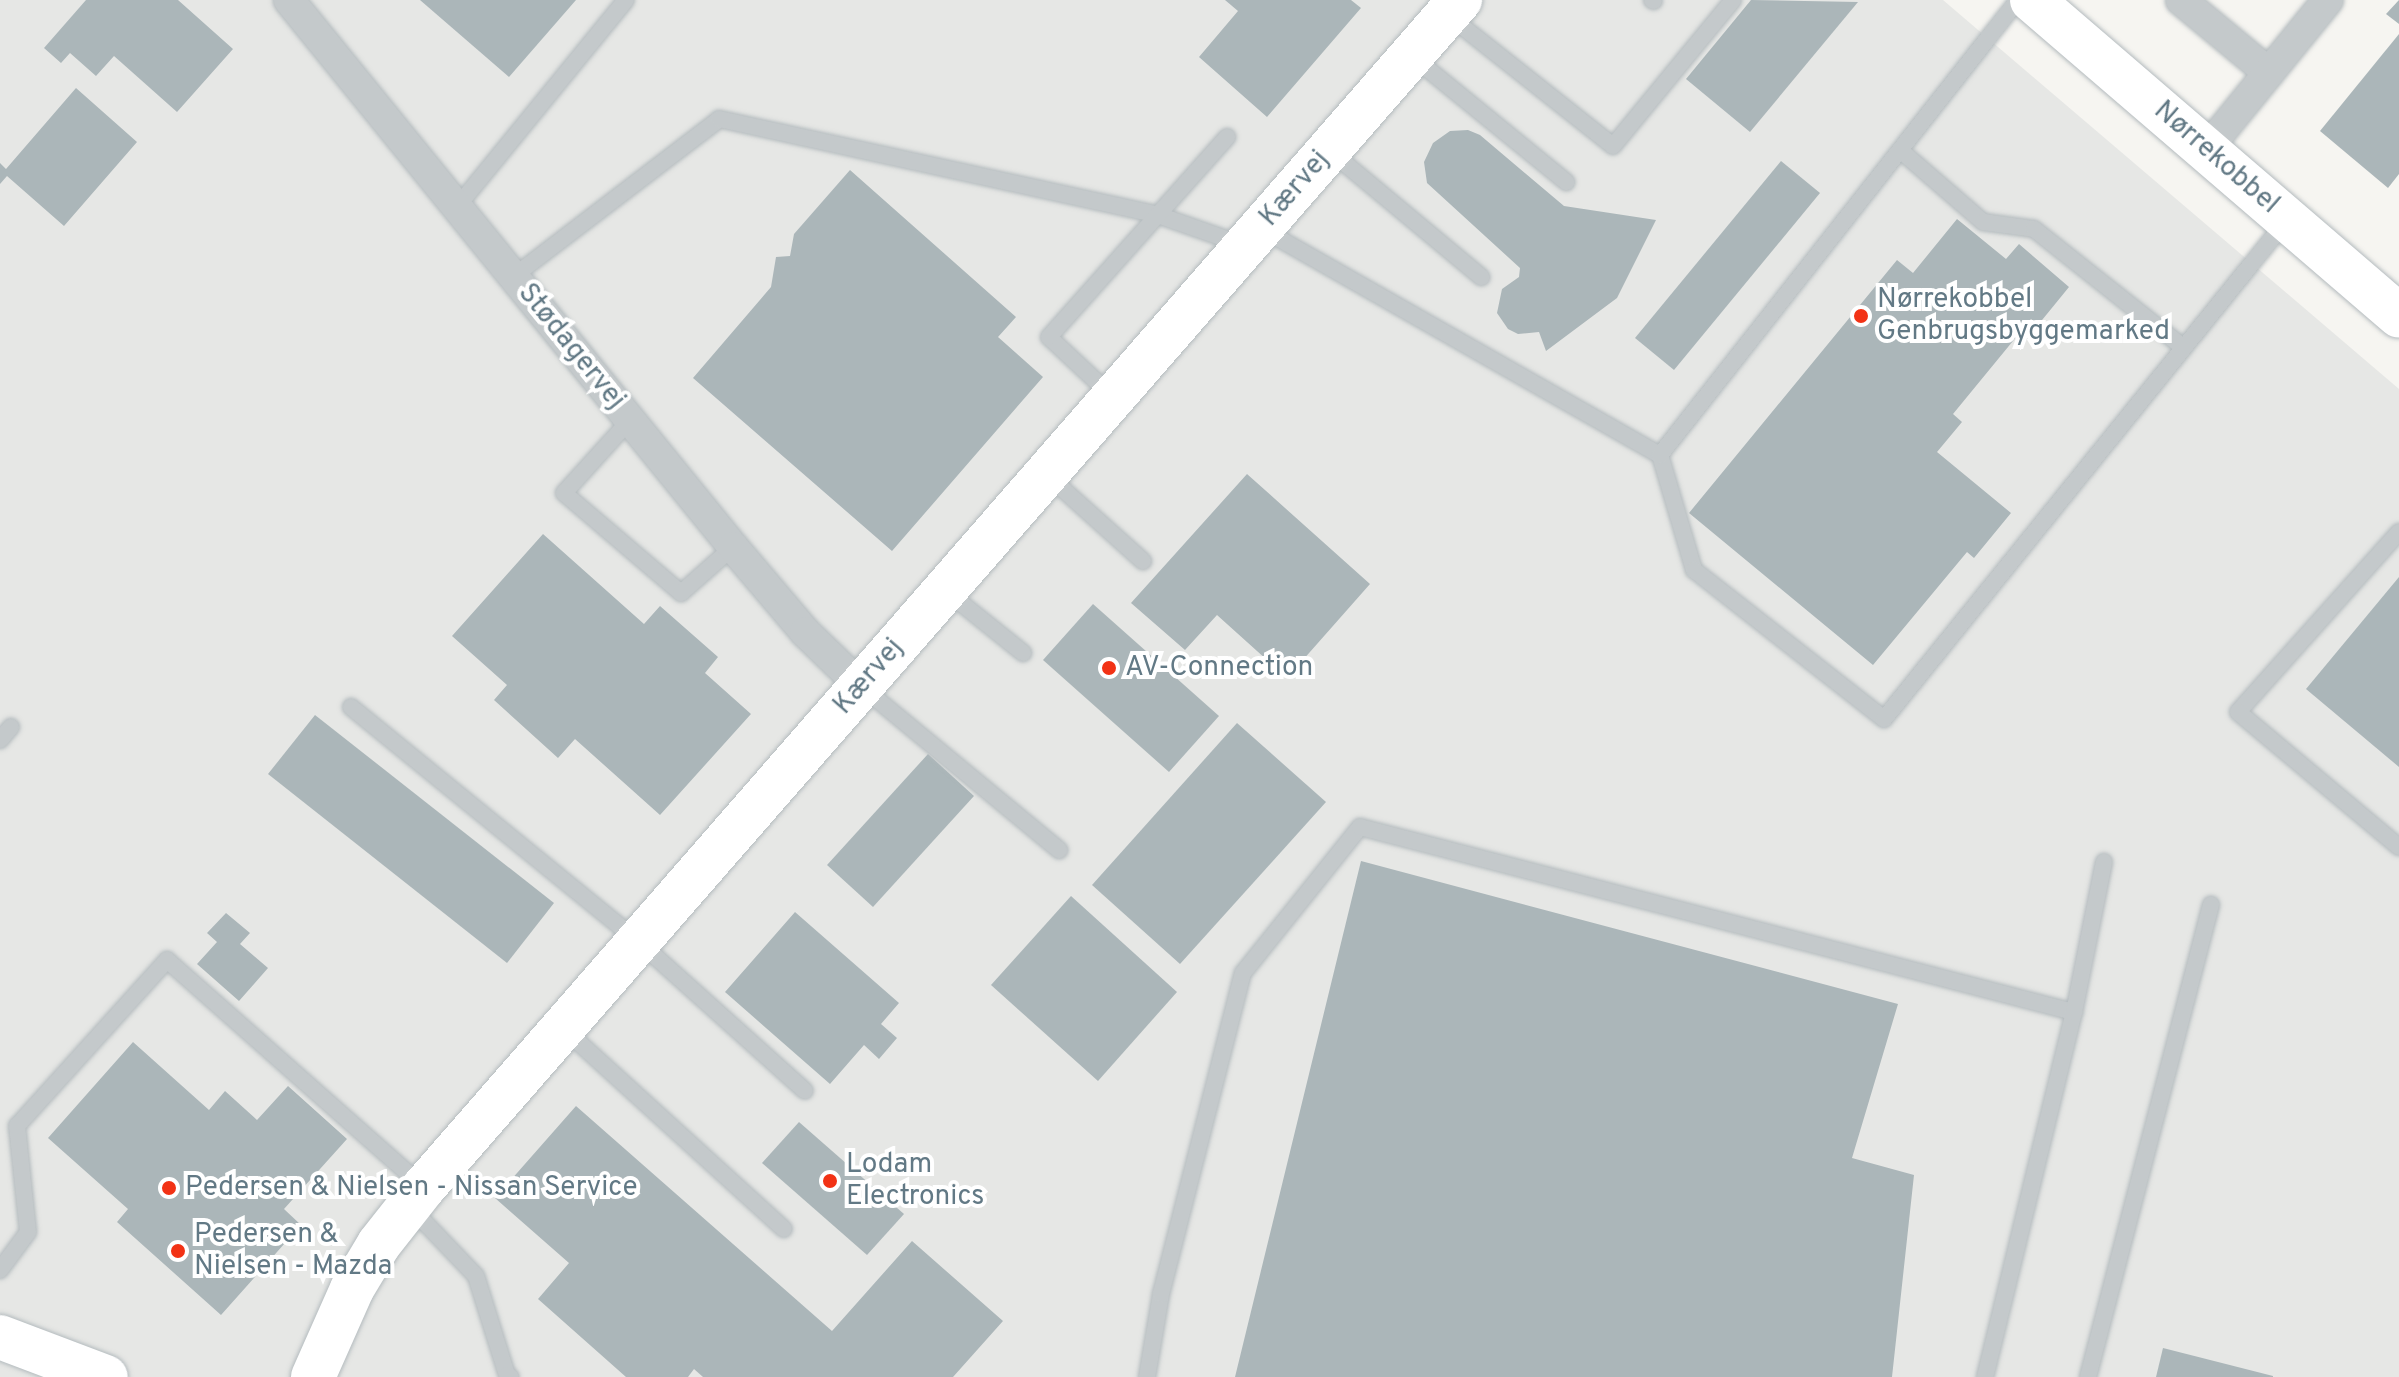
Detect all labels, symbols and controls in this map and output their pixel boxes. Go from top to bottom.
street label: Nørrekobbel [2146,94,2286,222]
street label: Kærvej [1253,144,1337,234]
street label: Stødagervej [510,277,632,417]
place label: Nørrekobbel Genbrugsbyggemarked [1877,283,2170,349]
marker: Nørrekobbel Genbrugsbyggemarked [1852,307,1870,325]
street label: Kærvej [827,632,911,722]
place label: AV-Connection [1125,651,1313,685]
marker: AV-Connection [1100,659,1118,677]
place label: Lodam Electronics [846,1148,984,1214]
place label: Pedersen & Nielsen - Nissan Service [185,1171,638,1205]
marker: Lodam Electronics [821,1172,839,1190]
marker: Pedersen & Nielsen - Nissan Service [160,1179,178,1197]
place label: Pedersen & Nielsen - Mazda [194,1218,392,1284]
marker: Pedersen & Nielsen - Mazda [169,1242,187,1260]

